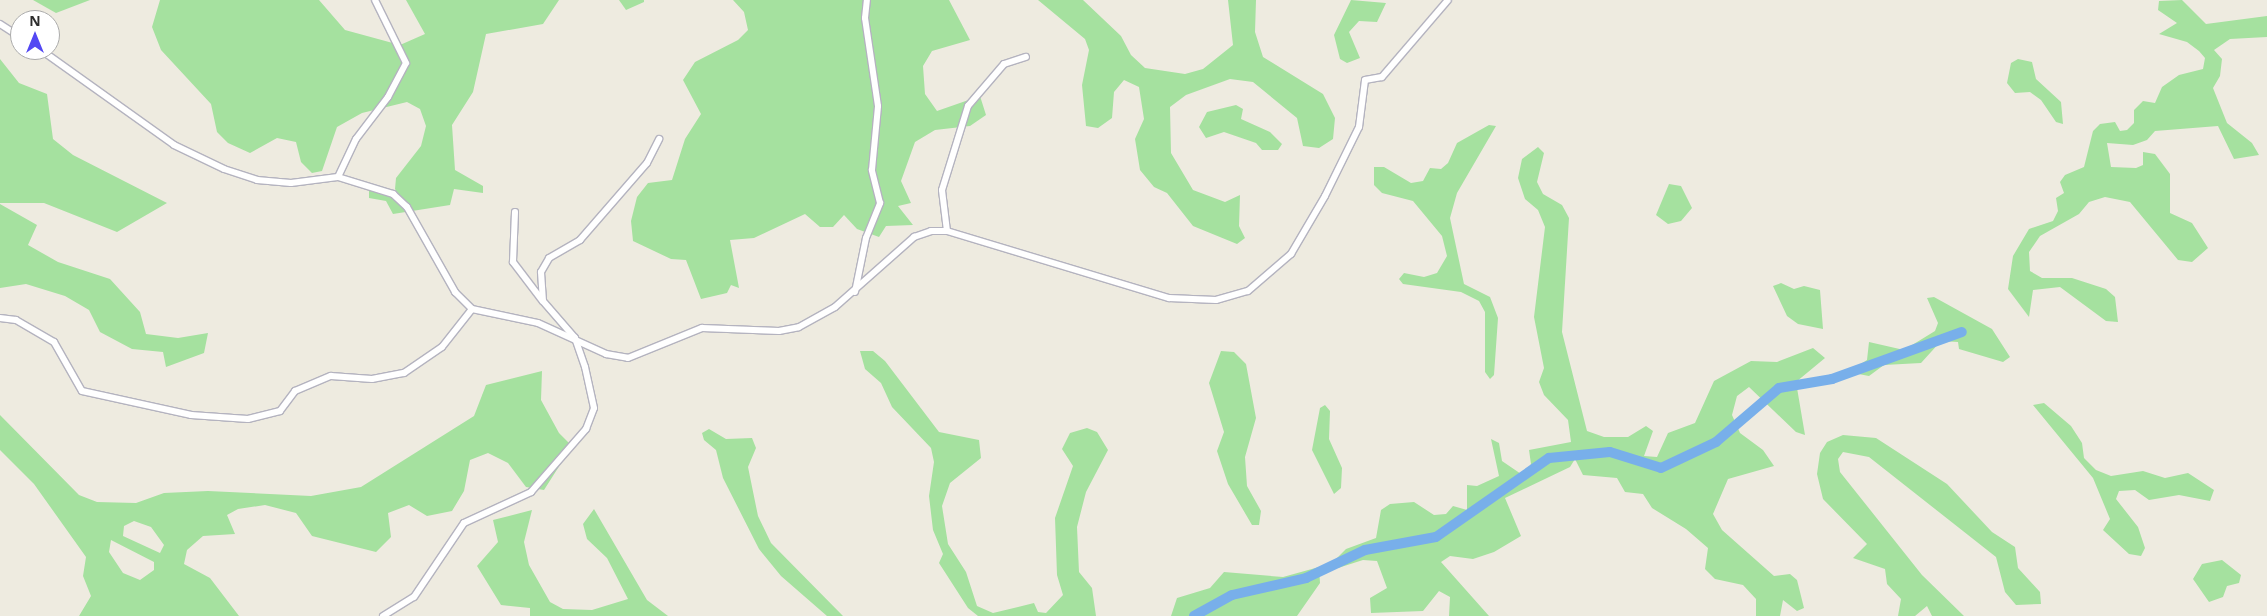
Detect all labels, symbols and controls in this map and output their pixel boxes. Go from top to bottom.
north arrow [10,10,60,60]
text: N [29,11,41,30]

